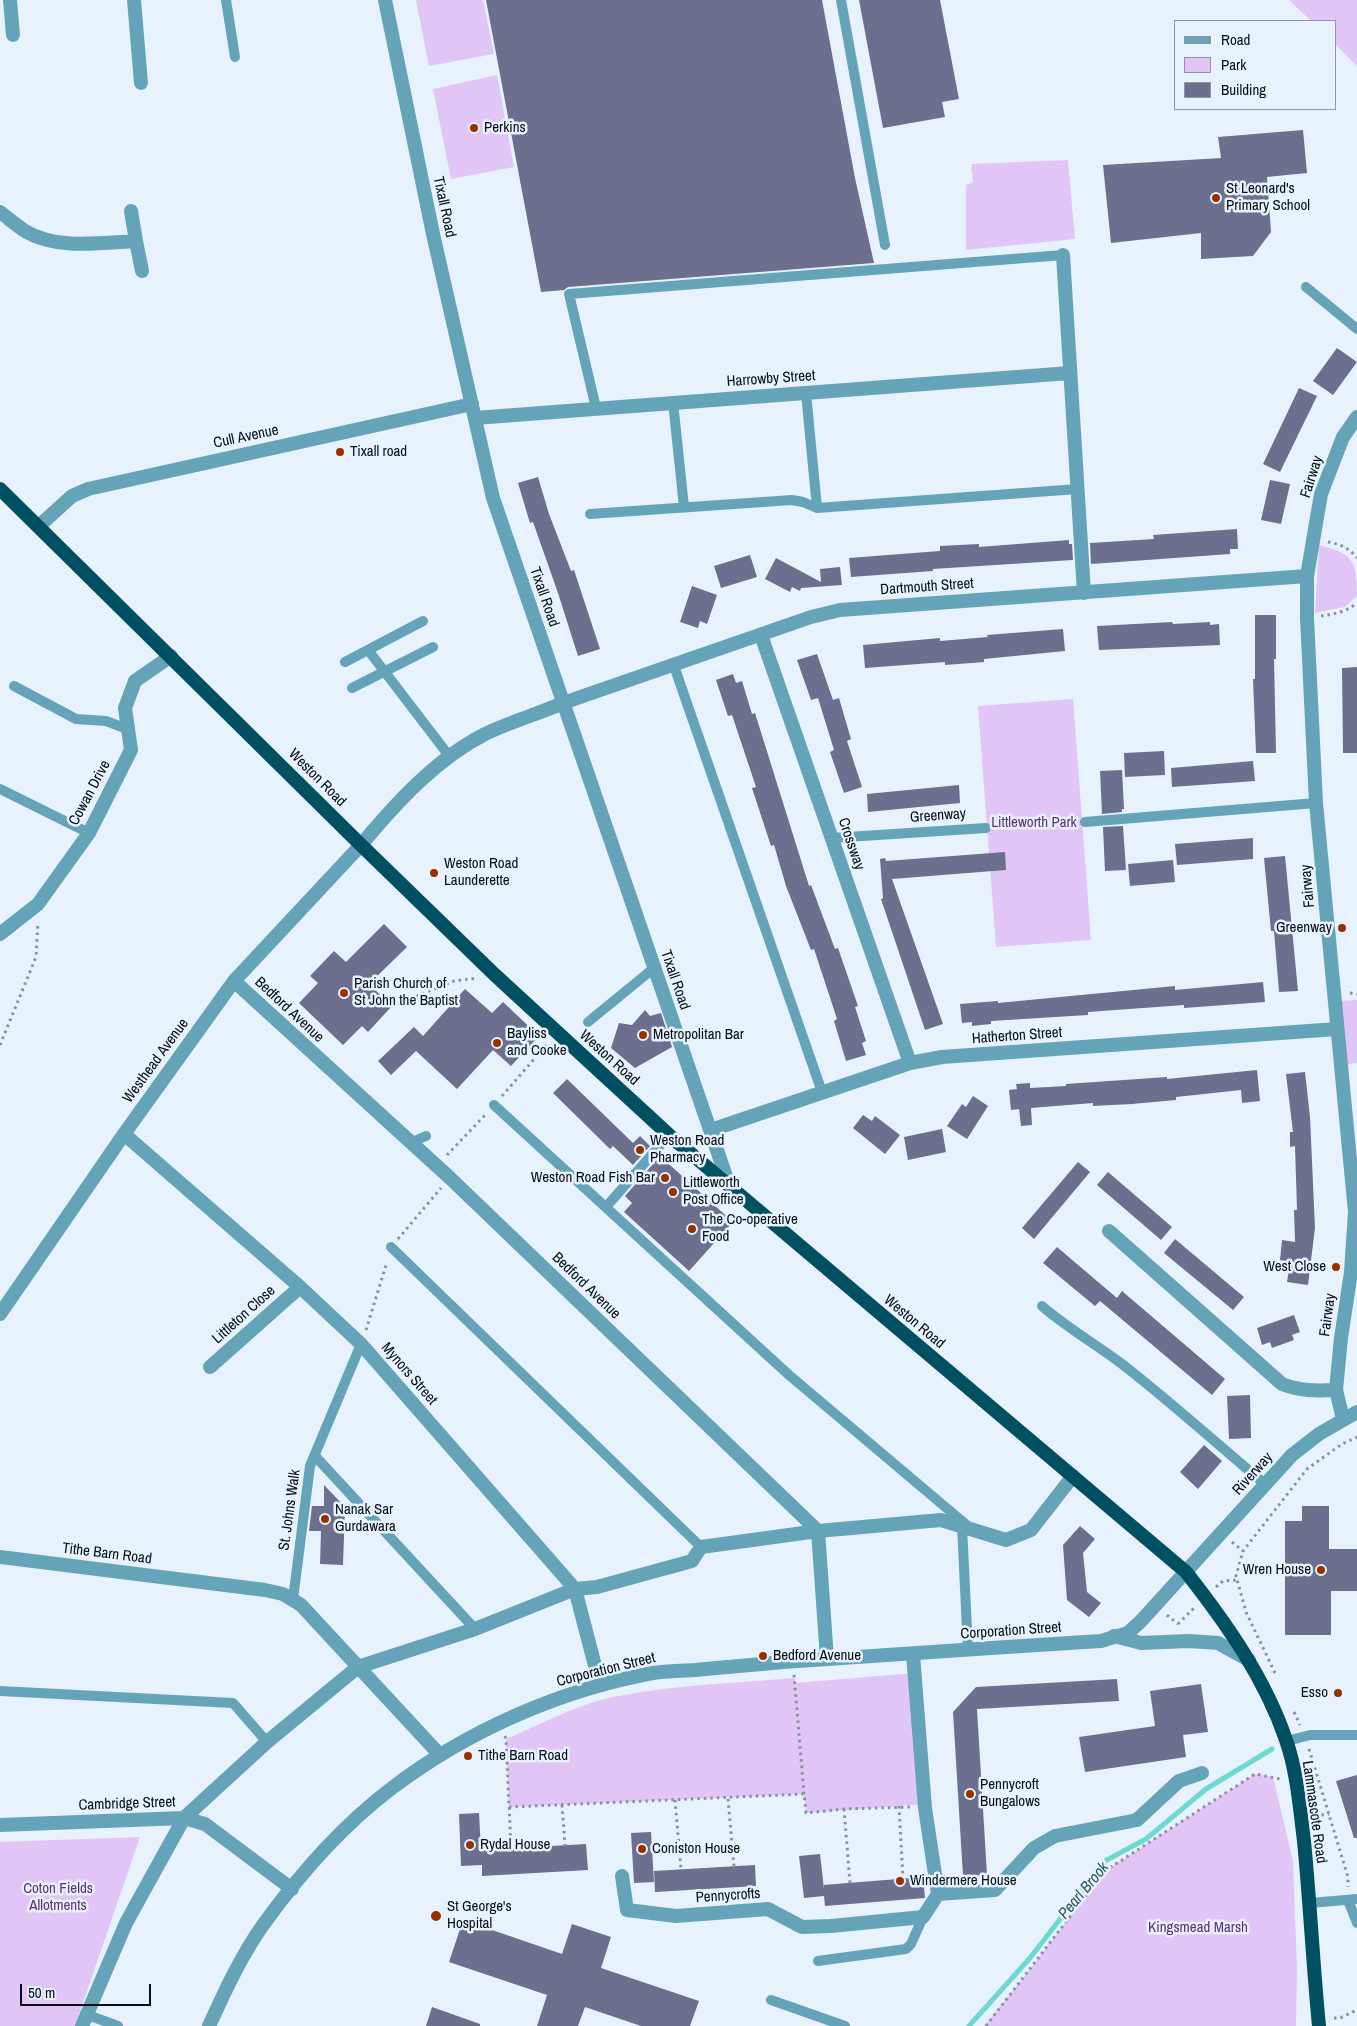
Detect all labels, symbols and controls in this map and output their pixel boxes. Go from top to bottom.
legend [1174,20,1337,110]
text: Road [1221,29,1250,50]
text: Park [1221,54,1246,75]
text: Building [1221,79,1266,100]
place label: Perkins [484,119,526,137]
marker: Perkins [468,122,480,134]
street label: Tixall Road [429,175,459,239]
place label: St Leonard's Primary School [1226,180,1310,215]
marker: St Leonard's Primary School [1210,192,1222,204]
street label: Harrowby Street [726,367,816,391]
street label: Cull Avenue [212,421,280,453]
place label: Tixall road [350,443,407,461]
marker: Tixall road [334,446,346,458]
street label: Fairway [1297,454,1327,500]
street label: Tixall Road [525,565,563,629]
street label: Dartmouth Street [880,575,974,599]
street label: Weston Road [284,745,350,811]
street label: Cowan Drive [65,757,115,829]
street label: Greenway [909,805,967,827]
park label: Littleworth Park [991,814,1077,832]
street label: Crossway [834,816,868,872]
place label: Weston Road Launderette [444,855,518,890]
street label: Fairway [1297,864,1319,908]
marker: Weston Road Launderette [428,867,440,879]
place label: Greenway [1276,919,1332,937]
marker: Greenway [1336,922,1348,934]
street label: Tixall Road [656,948,694,1012]
street label: Bedford Avenue [251,973,327,1047]
place label: Parish Church of St John the Baptist [354,975,458,1010]
marker: Parish Church of St John the Baptist [338,987,350,999]
street label: Westhead Avenue [119,1015,193,1107]
street label: Hatherton Street [971,1024,1063,1048]
place label: Bayliss and Cooke [507,1025,566,1060]
street label: Weston Road [575,1026,643,1090]
place label: Metropolitan Bar [653,1026,744,1044]
marker: Metropolitan Bar [637,1029,649,1041]
marker: Bayliss and Cooke [491,1037,503,1049]
place label: Weston Road Pharmacy [650,1132,724,1167]
marker: Weston Road Pharmacy [634,1144,646,1156]
place label: Weston Road Fish Bar [531,1169,655,1187]
marker: Weston Road Fish Bar [659,1172,671,1184]
place label: Littleworth Post Office [683,1174,744,1209]
marker: Littleworth Post Office [667,1186,679,1198]
place label: The Co-operative Food [702,1211,798,1246]
marker: The Co-operative Food [686,1223,698,1235]
street label: Bedford Avenue [548,1249,624,1323]
place label: West Close [1263,1258,1326,1276]
marker: West Close [1330,1261,1342,1273]
street label: Littleton Close [209,1282,279,1348]
street label: Weston Road [880,1291,948,1353]
street label: Fairway [1316,1292,1340,1338]
street label: Mynors Street [377,1339,441,1409]
street label: Riverway [1229,1449,1277,1499]
street label: St. Johns Walk [275,1468,305,1552]
place label: Nanak Sar Gurdawara [335,1501,396,1536]
marker: Nanak Sar Gurdawara [319,1513,331,1525]
street label: Tithe Barn Road [61,1540,153,1568]
place label: Wren House [1243,1561,1311,1579]
marker: Wren House [1315,1564,1327,1576]
street label: Corporation Street [960,1618,1062,1644]
place label: Bedford Avenue [773,1647,861,1665]
street label: Corporation Street [555,1649,657,1691]
marker: Bedford Avenue [757,1650,769,1662]
place label: Esso [1301,1684,1328,1702]
marker: Esso [1332,1687,1344,1699]
place label: Tithe Barn Road [478,1747,568,1765]
marker: Tithe Barn Road [462,1750,474,1762]
street label: Lammascote Road [1298,1760,1330,1864]
place label: Pennycroft Bungalows [980,1776,1040,1811]
marker: Pennycroft Bungalows [964,1788,976,1800]
street label: Cambridge Street [78,1793,176,1815]
place label: Rydal House [480,1836,550,1854]
marker: Rydal House [464,1839,476,1851]
place label: Coniston House [652,1840,740,1858]
marker: Coniston House [636,1843,648,1855]
water label: Pearl Brook [1055,1859,1113,1923]
place label: Windermere House [910,1872,1017,1890]
marker: Windermere House [894,1875,906,1887]
park label: Coton Fields Allotments [23,1880,93,1915]
street label: Pennycrofts [695,1885,761,1907]
place label: St George's Hospital [447,1898,512,1933]
marker: St George's Hospital [429,1909,443,1923]
park label: Kingsmead Marsh [1148,1919,1248,1937]
scale bar [22,1974,154,2006]
text: 50 m [28,1982,55,2003]

